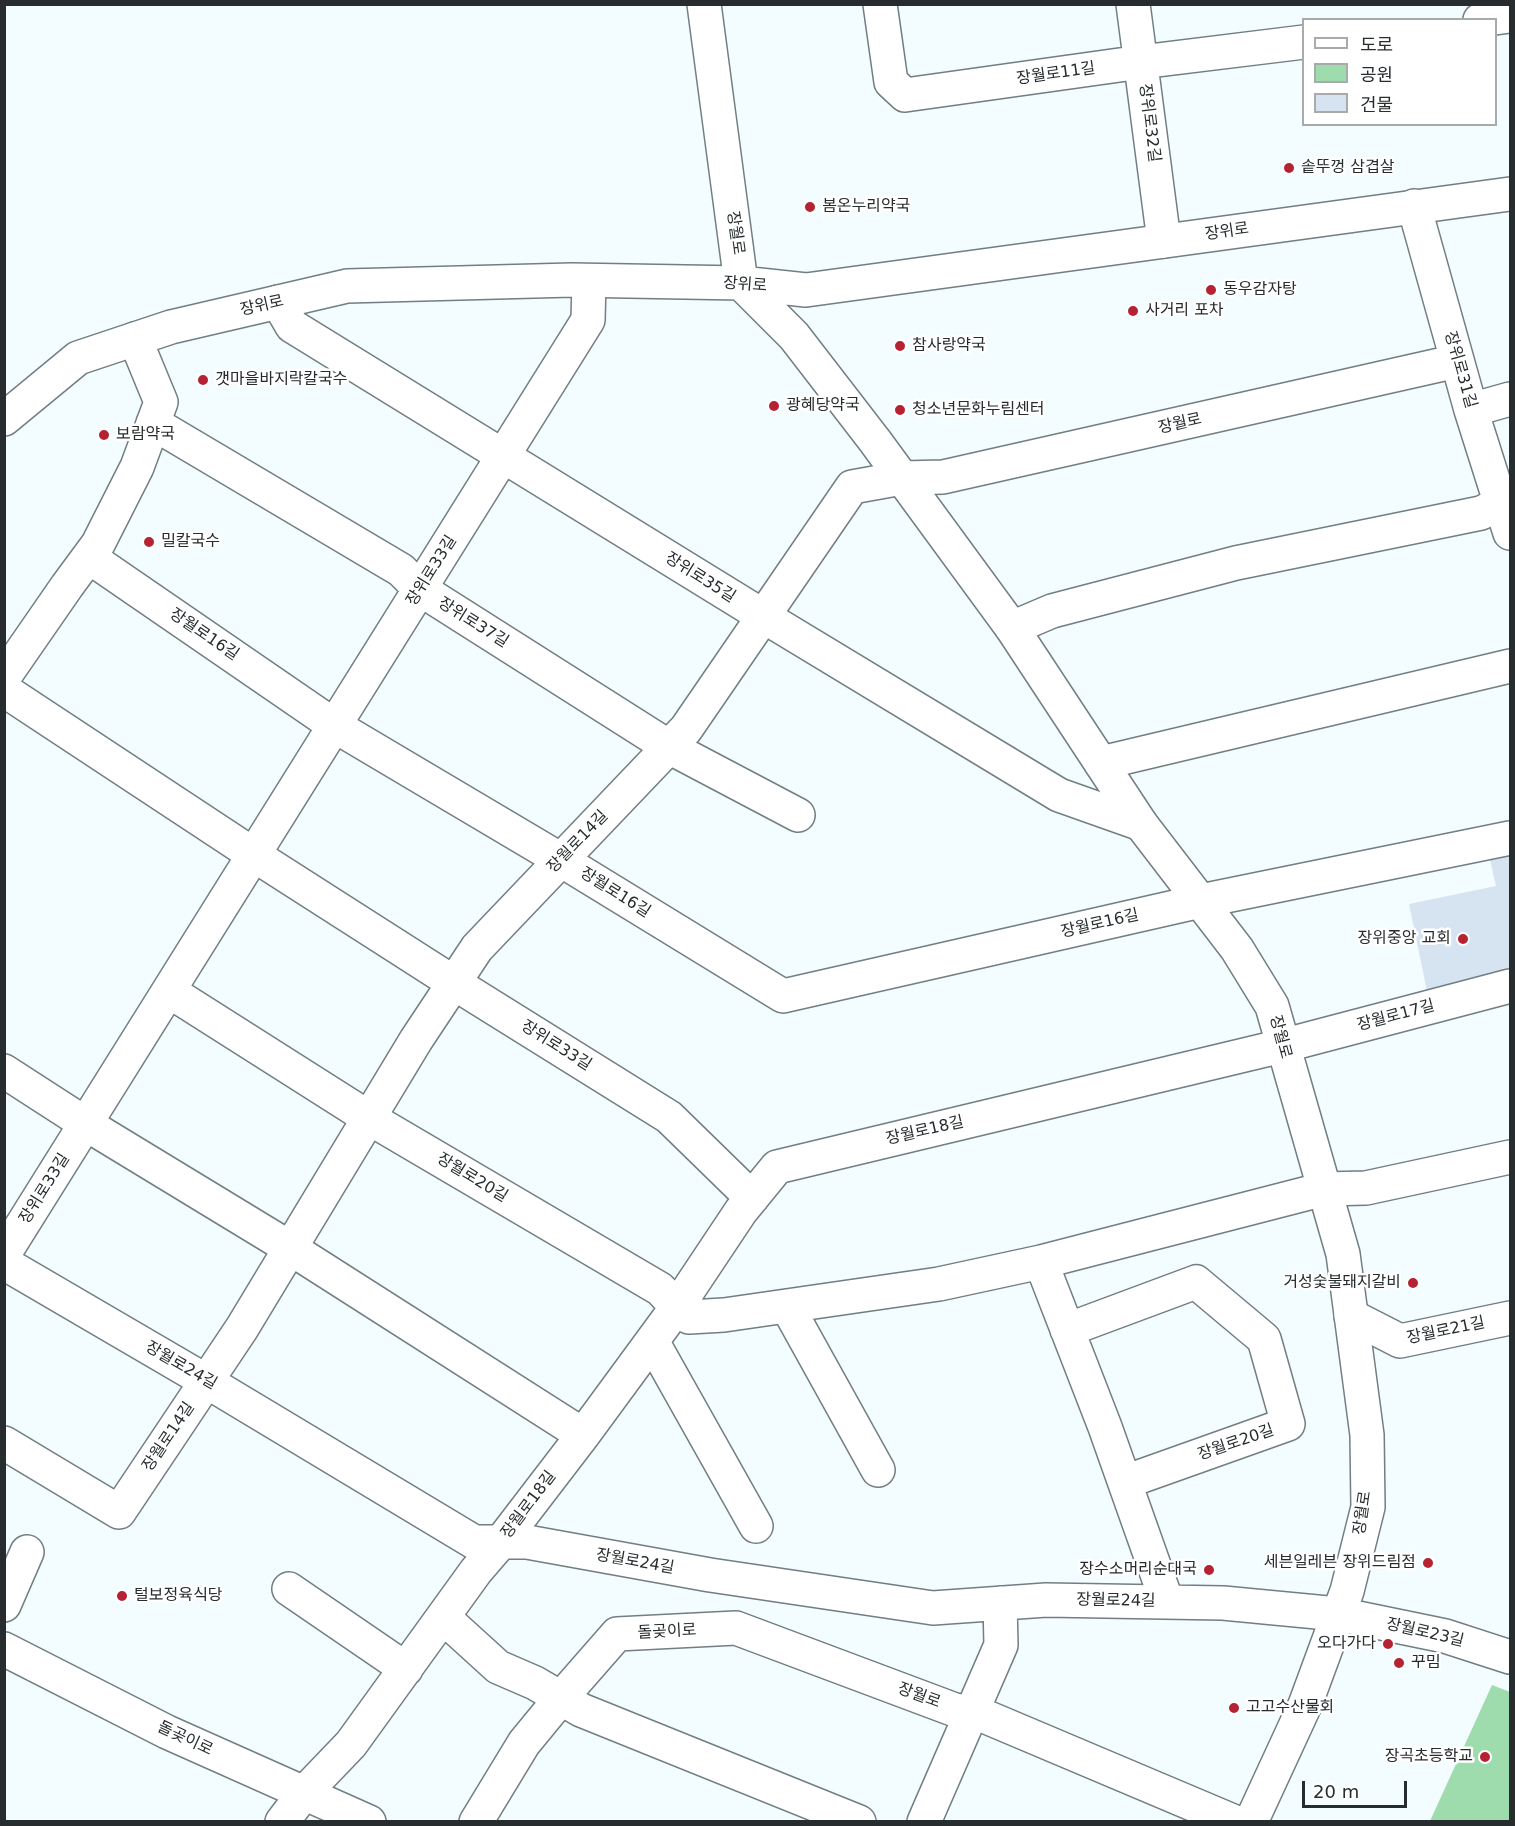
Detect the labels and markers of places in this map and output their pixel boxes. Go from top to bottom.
place label: 솥뚜껑 삼겹살 [1301,158,1394,178]
marker: 솥뚜껑 삼겹살 [1282,161,1296,175]
place label: 봄온누리약국 [822,197,910,217]
marker: 봄온누리약국 [803,200,817,214]
place label: 동우감자탕 [1223,280,1297,300]
marker: 동우감자탕 [1204,283,1218,297]
place label: 사거리 포차 [1145,301,1224,321]
marker: 사거리 포차 [1126,304,1140,318]
place label: 참사랑약국 [912,336,986,356]
marker: 참사랑약국 [893,339,907,353]
place label: 갯마을바지락칼국수 [215,370,347,390]
marker: 갯마을바지락칼국수 [196,373,210,387]
place label: 광혜당약국 [786,396,860,416]
marker: 광혜당약국 [767,399,781,413]
place label: 청소년문화누림센터 [912,400,1044,420]
marker: 청소년문화누림센터 [893,403,907,417]
place label: 보람약국 [116,425,175,445]
marker: 보람약국 [97,428,111,442]
place label: 밀칼국수 [161,532,220,552]
marker: 밀칼국수 [142,535,156,549]
place label: 장위중앙 교회 [1358,929,1451,949]
marker: 장위중앙 교회 [1456,932,1470,946]
place label: 거성숯불돼지갈비 [1283,1273,1401,1293]
marker: 거성숯불돼지갈비 [1406,1276,1420,1290]
place label: 세븐일레븐 장위드림점 [1264,1553,1416,1573]
marker: 세븐일레븐 장위드림점 [1421,1556,1435,1570]
place label: 장수소머리순대국 [1079,1560,1197,1580]
marker: 장수소머리순대국 [1202,1563,1216,1577]
place label: 털보정육식당 [134,1586,222,1606]
marker: 털보정육식당 [115,1589,129,1603]
place label: 오다가다 [1317,1634,1376,1654]
marker: 오다가다 [1381,1637,1395,1651]
place label: 꾸밈 [1411,1653,1440,1673]
marker: 꾸밈 [1392,1656,1406,1670]
place label: 고고수산물회 [1246,1698,1334,1718]
marker: 고고수산물회 [1227,1701,1241,1715]
place label: 장곡초등학교 [1385,1747,1473,1767]
marker: 장곡초등학교 [1478,1750,1492,1764]

